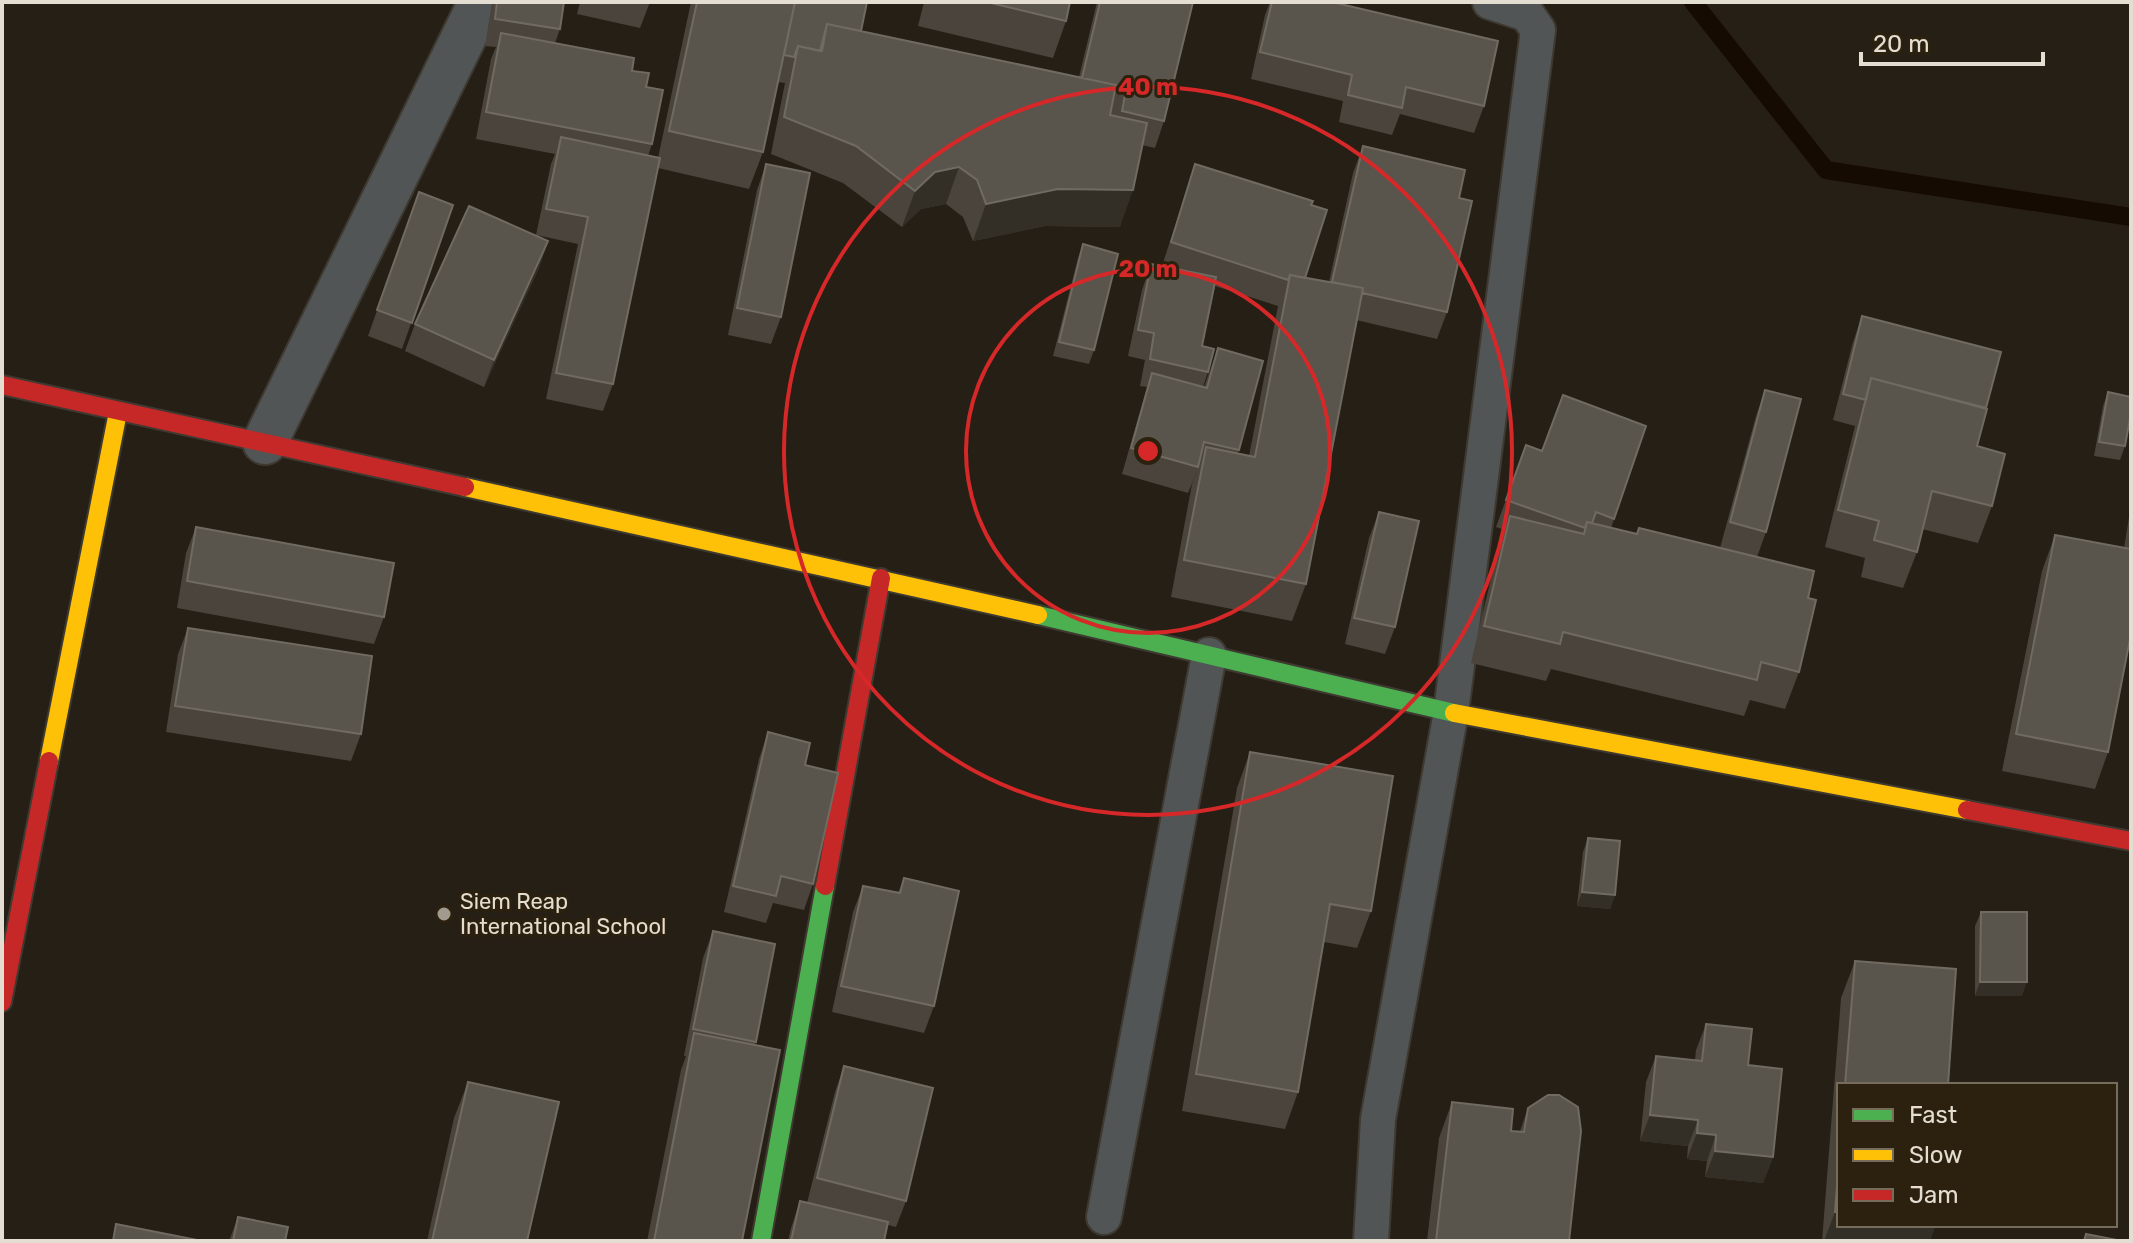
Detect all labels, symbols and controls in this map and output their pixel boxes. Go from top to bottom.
scale bar [1861,16,2043,66]
text: 20 m [1873,30,1930,58]
text: 40 m [1118,73,1178,101]
text: 20 m [1118,255,1178,283]
centre of rings [1134,437,1162,465]
place label: Siem Reap International School [460,888,666,940]
marker: Siem Reap International School [435,905,453,923]
legend [1837,1083,2117,1227]
text: Fast [1909,1101,1957,1129]
text: Slow [1909,1141,1962,1169]
text: Jam [1909,1181,1959,1209]

